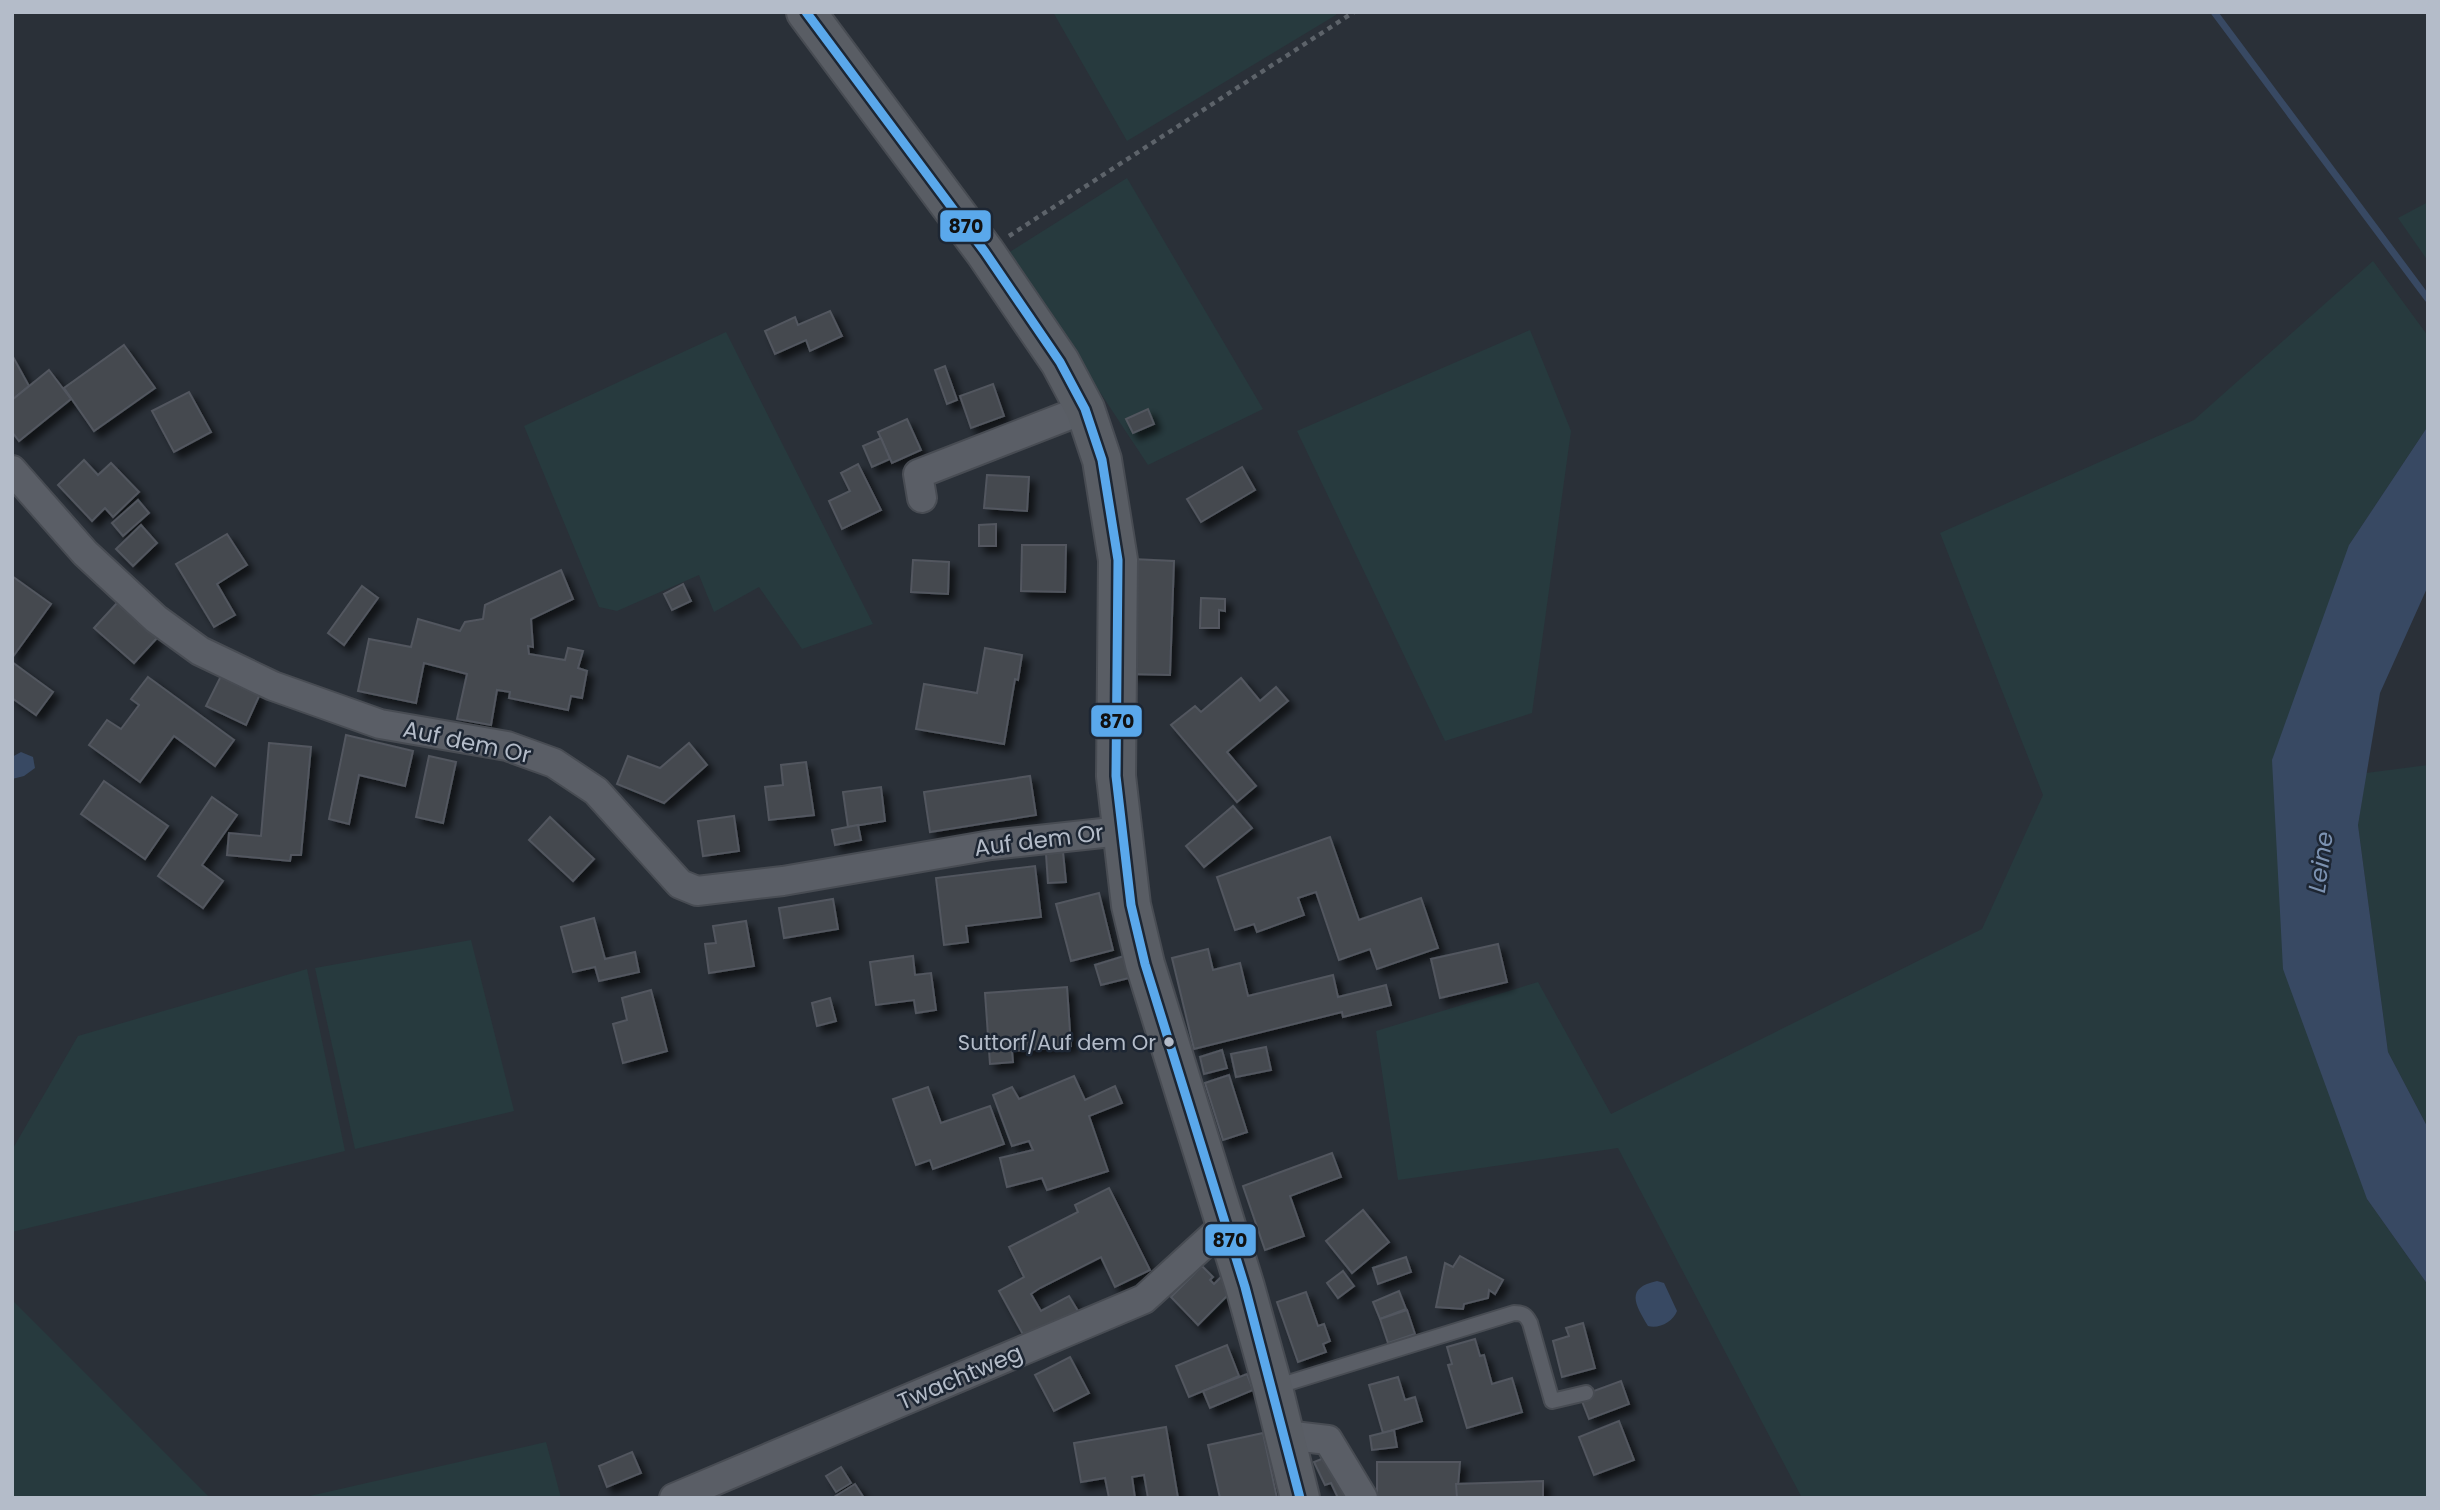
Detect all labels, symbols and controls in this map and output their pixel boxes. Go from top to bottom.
line badge: 870 [939,209,992,243]
text: 870 [949,213,983,240]
line badge: 870 [1090,704,1143,738]
text: 870 [1100,708,1134,735]
street label: Auf dem Or [400,713,534,771]
street label: Auf dem Or [972,816,1106,864]
water label: Leine [2300,829,2341,895]
place label: Suttorf/Auf dem Or [958,1028,1156,1057]
marker: Suttorf/Auf dem Or [1162,1035,1176,1049]
line badge: 870 [1204,1223,1257,1257]
text: 870 [1213,1227,1247,1254]
street label: Twachtweg [893,1336,1027,1418]

